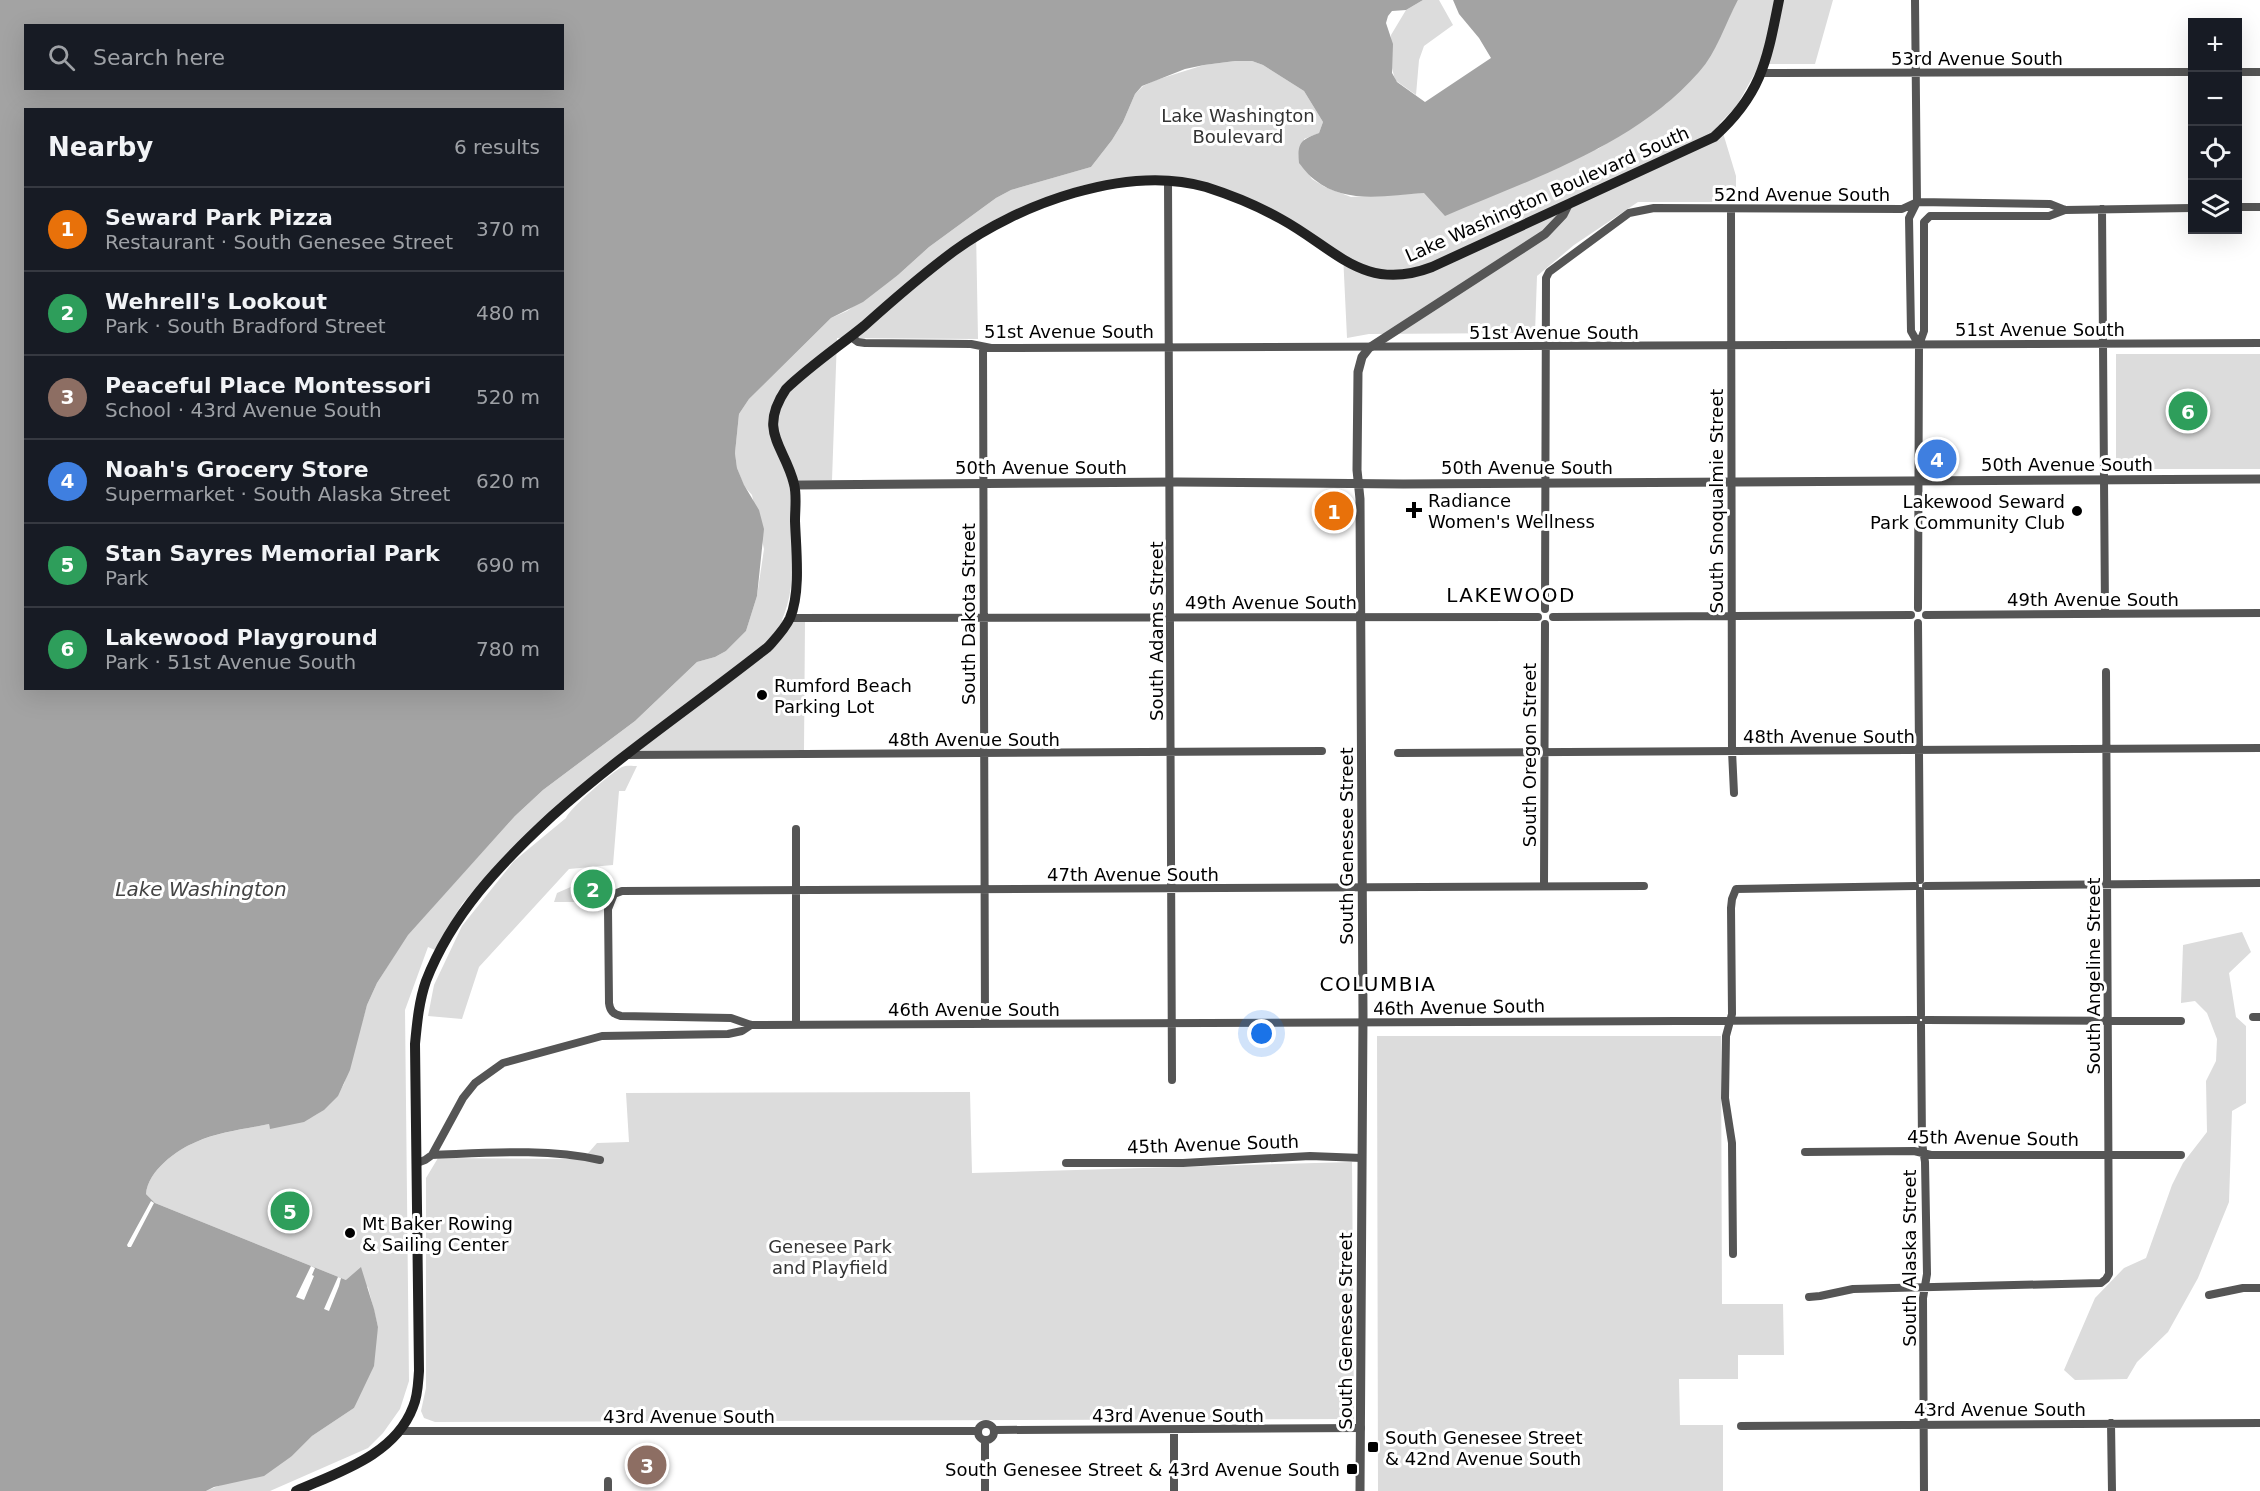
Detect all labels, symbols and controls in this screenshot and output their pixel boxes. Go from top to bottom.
map controls [2188,18,2242,234]
button: + [2188,18,2242,72]
search box [24,24,564,90]
icon: search [45,41,78,74]
text: Search here [93,45,225,70]
street label: 53rd Avenue South [1891,48,2063,69]
button: − [2188,72,2242,126]
park label: Lake Washington Boulevard [1161,105,1315,147]
street label: Lake Washington Boulevard South [1402,122,1692,266]
button: locate [2188,126,2242,180]
text: Nearby [48,132,153,162]
text: 6 results [454,135,540,159]
button: layers [2188,180,2242,234]
street label: 52nd Avenue South [1714,184,1890,205]
text: Seward Park Pizza [105,205,333,230]
text: 1 [61,217,74,241]
text: 370 m [476,217,540,241]
text: Restaurant · South Genesee Street [105,230,453,254]
text: Wehrell's Lookout [105,289,327,314]
text: 2 [61,301,74,325]
text: 480 m [476,301,540,325]
text: Park · South Bradford Street [105,314,386,338]
street label: 51st Avenue South [1955,319,2125,340]
street label: 51st Avenue South [984,321,1154,342]
street label: 51st Avenue South [1469,322,1639,343]
text: Peaceful Place Montessori [105,373,431,398]
text: 3 [61,385,74,409]
text: 520 m [476,385,540,409]
pin: 6 [2168,388,2208,434]
street label: South Snoqualmie Street [1706,389,1727,613]
text: School · 43rd Avenue South [105,398,382,422]
pin: 4 [1918,436,1956,482]
street label: 50th Avenue South [1981,454,2153,475]
text: Noah's Grocery Store [105,457,369,482]
street label: 50th Avenue South [955,457,1127,478]
street label: 50th Avenue South [1441,457,1613,478]
text: 4 [61,469,74,493]
text: 620 m [476,469,540,493]
text: Supermarket · South Alaska Street [105,482,450,506]
pin: 1 [1314,488,1354,534]
place label: Radiance Women's Wellness [1428,490,1595,532]
place label: Lakewood Seward Park Community Club [1870,491,2065,533]
marker: Radiance Women's Wellness [1405,501,1423,519]
marker: Lakewood Seward Park Community Club [2070,504,2084,518]
street label: South Dakota Street [958,523,979,705]
text: Stan Sayres Memorial Park [105,541,440,566]
street label: South Adams Street [1146,541,1167,721]
text: 5 [61,553,74,577]
text: 690 m [476,553,540,577]
text: Park [105,566,148,590]
district label: LAKEWOOD [1446,583,1576,607]
street label: 49th Avenue South [2007,589,2179,610]
street label: 49th Avenue South [1185,592,1357,613]
text: Lakewood Playground [105,625,378,650]
text: 6 [61,637,74,661]
text: 780 m [476,637,540,661]
text: Park · 51st Avenue South [105,650,356,674]
street label: South Oregon Street [1519,663,1540,847]
place label: Rumford Beach Parking Lot [774,675,912,717]
marker: Rumford Beach Parking Lot [755,688,769,702]
street label: 48th Avenue South [1743,726,1915,747]
street label: 48th Avenue South [888,729,1060,750]
street label: South Genesee Street [1336,747,1357,945]
street label: 47th Avenue South [1047,864,1219,885]
pin: 2 [574,866,612,912]
water label: Lake Washington [115,877,287,901]
street label: South Angeline Street [2083,877,2104,1075]
district label: COLUMBIA [1319,972,1437,996]
street label: 46th Avenue South [1373,995,1545,1019]
street label: 46th Avenue South [888,999,1060,1020]
your location [1247,1019,1276,1048]
street label: 45th Avenue South [1907,1126,2079,1150]
street label: 45th Avenue South [1127,1131,1299,1157]
street label: South Alaska Street [1899,1169,1920,1347]
pin: 5 [270,1188,310,1234]
place label: Mt Baker Rowing & Sailing Center [362,1213,513,1255]
marker: Mt Baker Rowing & Sailing Center [343,1226,357,1240]
street label: South Genesee Street [1335,1232,1356,1430]
park label: Genesee Park and Playfield [768,1236,892,1278]
street label: 43rd Avenue South [1914,1399,2086,1420]
street label: 43rd Avenue South [1092,1405,1264,1426]
street label: 43rd Avenue South [603,1406,775,1427]
place label: South Genesee Street & 42nd Avenue South [1385,1427,1582,1469]
marker: South Genesee Street & 42nd Avenue South [1366,1440,1380,1454]
pin: 3 [628,1442,666,1488]
place label: South Genesee Street & 43rd Avenue South [945,1459,1340,1480]
marker: South Genesee Street & 43rd Avenue South [1345,1462,1359,1476]

